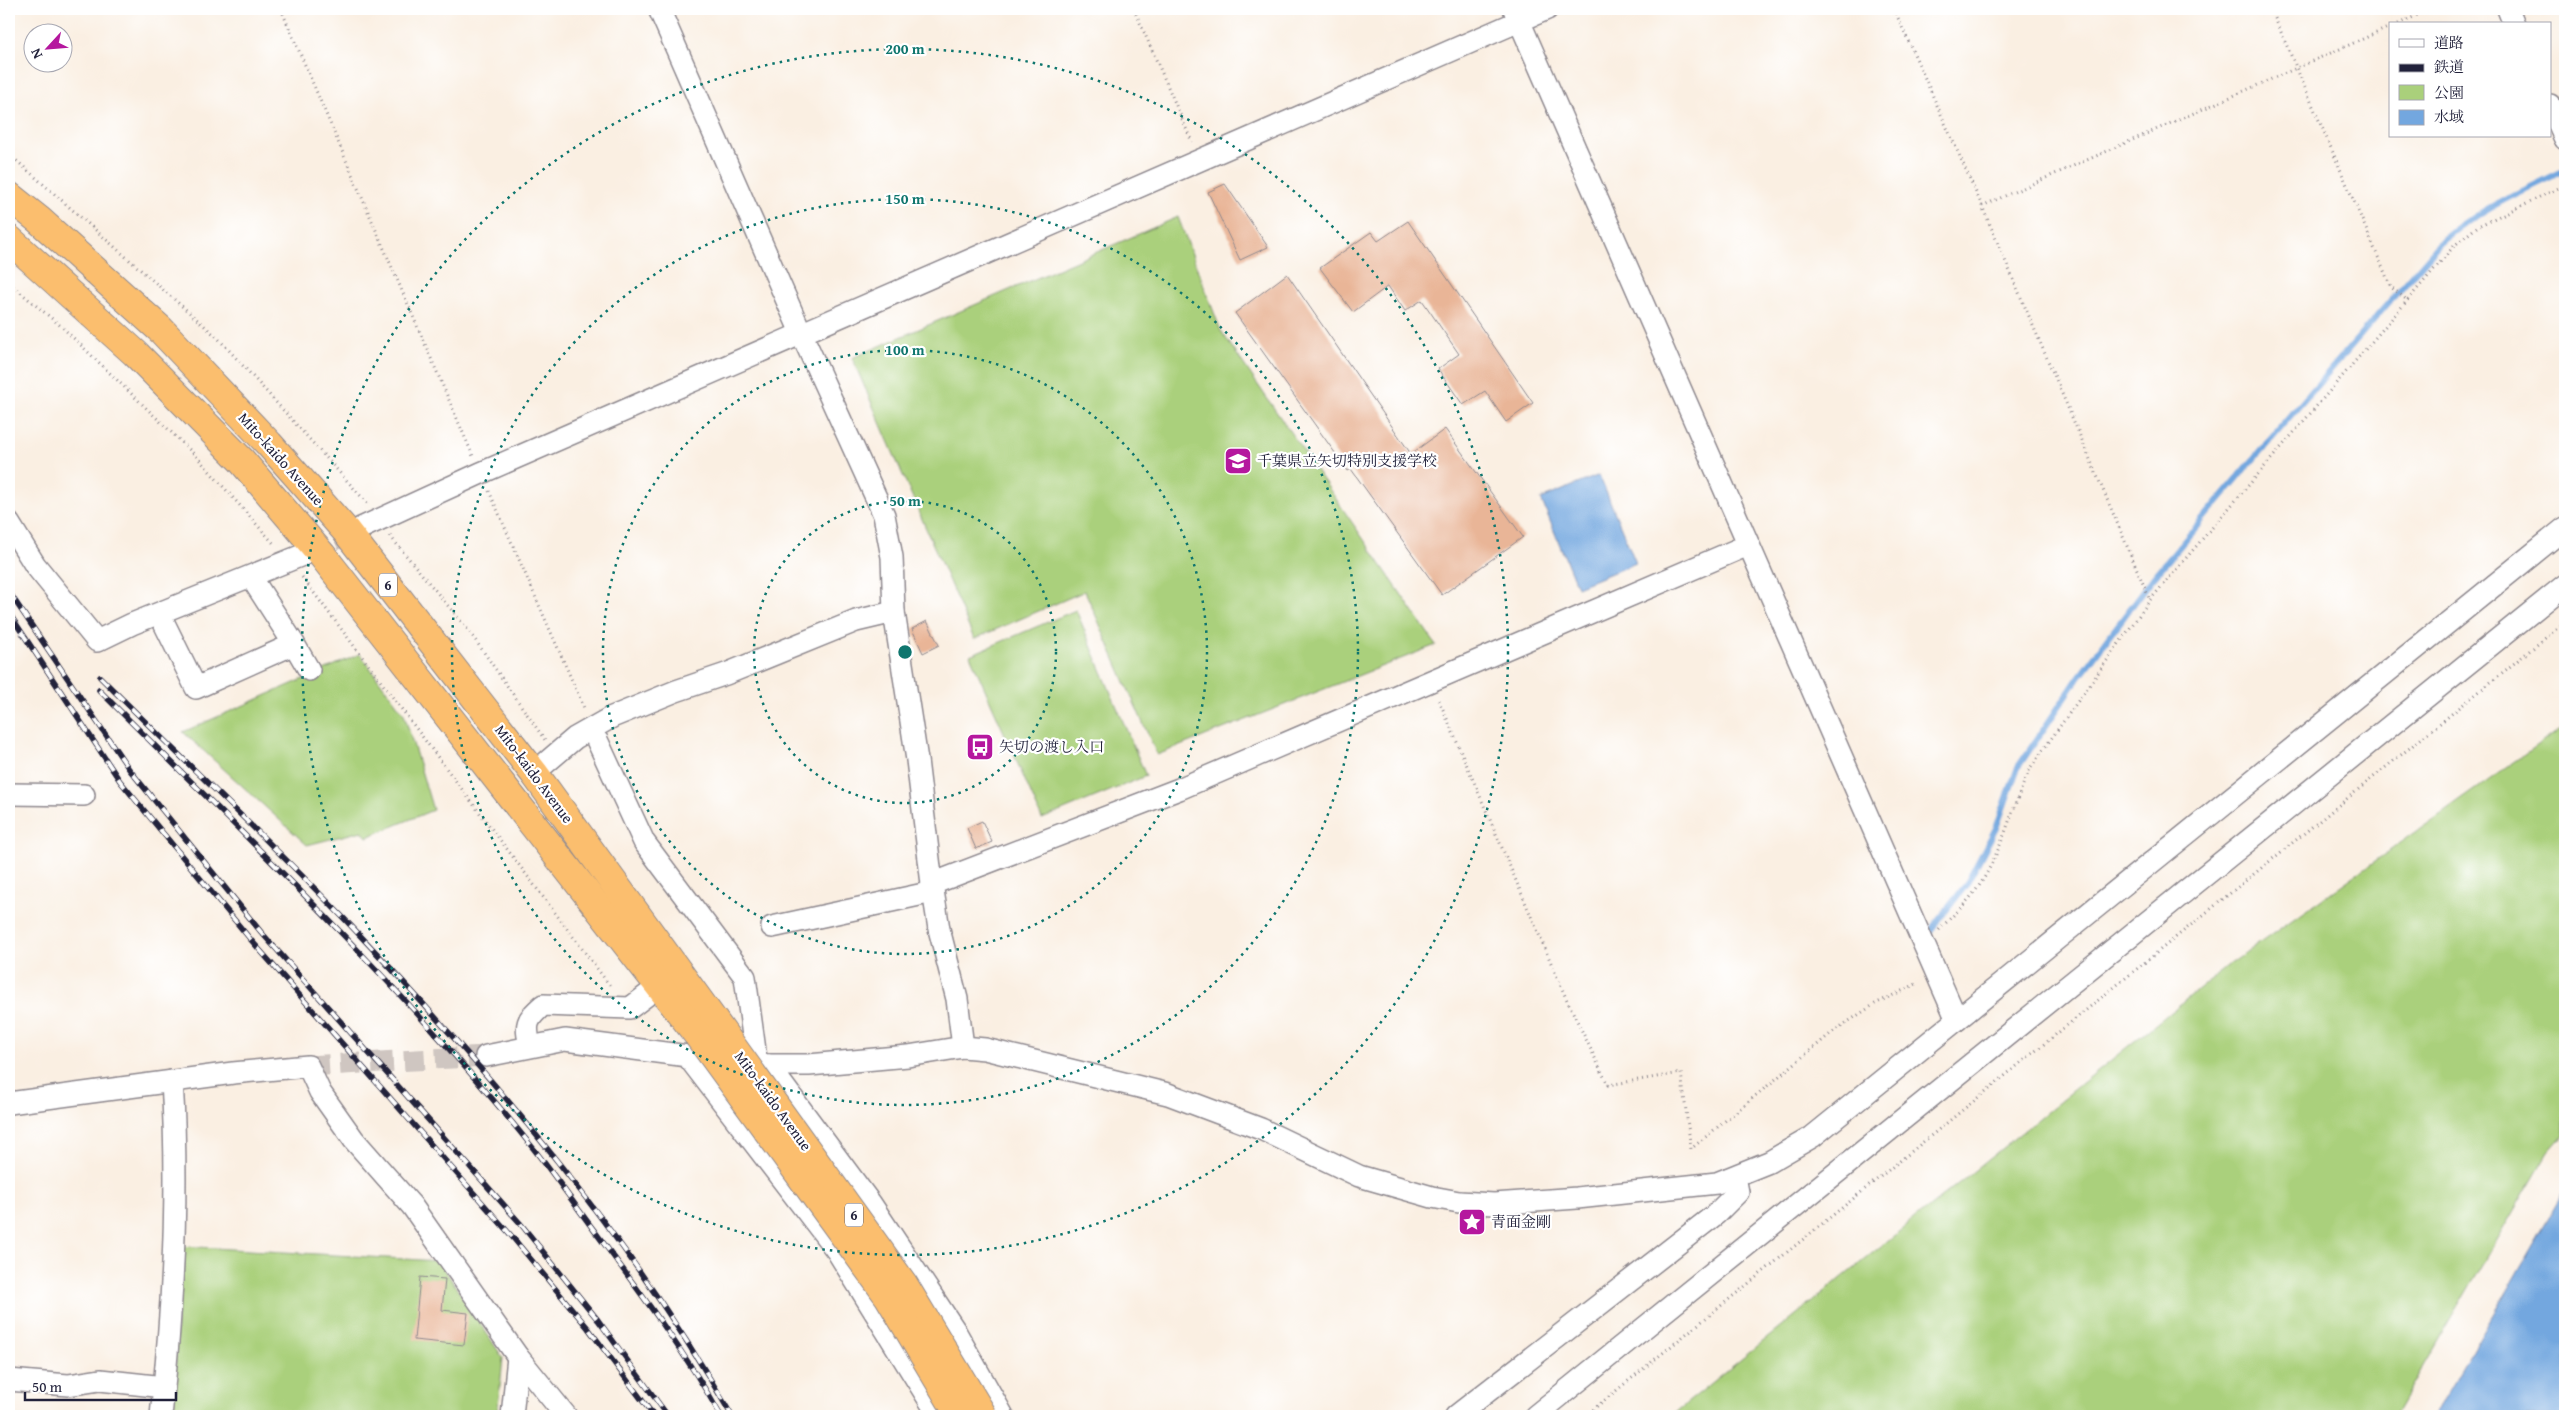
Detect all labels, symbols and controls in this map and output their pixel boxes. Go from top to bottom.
north arrow [22,22,72,72]
legend [2389,22,2552,138]
text: 道路 [2434,32,2464,53]
text: 200 m [885,38,925,59]
text: N [25,45,47,62]
text: 鉄道 [2434,56,2464,77]
text: 公園 [2434,82,2464,103]
text: 水域 [2434,106,2464,127]
text: 150 m [885,188,925,209]
text: 100 m [885,339,925,360]
street label: Mito-kaido Avenue [234,408,329,510]
school or university icon: 千葉県立矢切特別支援学校 [1223,446,1253,476]
place label: 千葉県立矢切特別支援学校 [1257,450,1437,471]
text: 50 m [889,490,921,511]
road number: 6 [379,574,397,596]
centre of rings [896,643,914,661]
street label: Mito-kaido Avenue [490,720,578,827]
bus stop icon: 矢切の渡し入口 [965,732,995,762]
place label: 矢切の渡し入口 [999,736,1104,757]
street label: Mito-kaido Avenue [730,1047,817,1155]
road number: 6 [845,1204,863,1226]
place icon: 青面金剛 [1457,1207,1487,1237]
place label: 青面金剛 [1491,1211,1551,1232]
scale bar [25,1370,176,1402]
text: 50 m [32,1376,63,1397]

